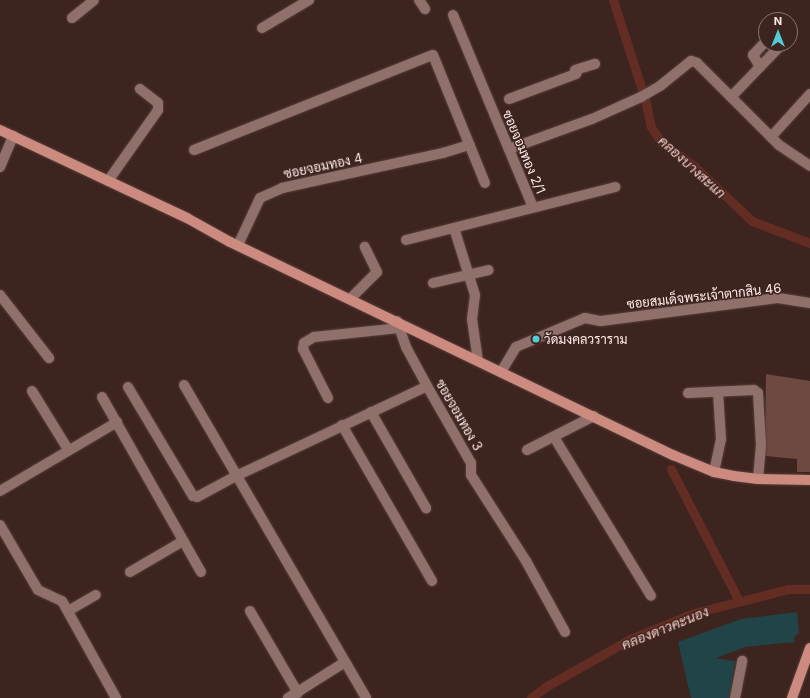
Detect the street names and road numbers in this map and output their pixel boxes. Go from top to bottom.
street label: ซอยจอมทอง 2/1 [499,108,549,196]
street label: ซอยจอมทอง 4 [282,150,364,182]
street label: ซอยสมเด็จพระเจ้าตากสิน 46 [626,280,782,312]
street label: ซอยจอมทอง 3 [432,377,486,453]

